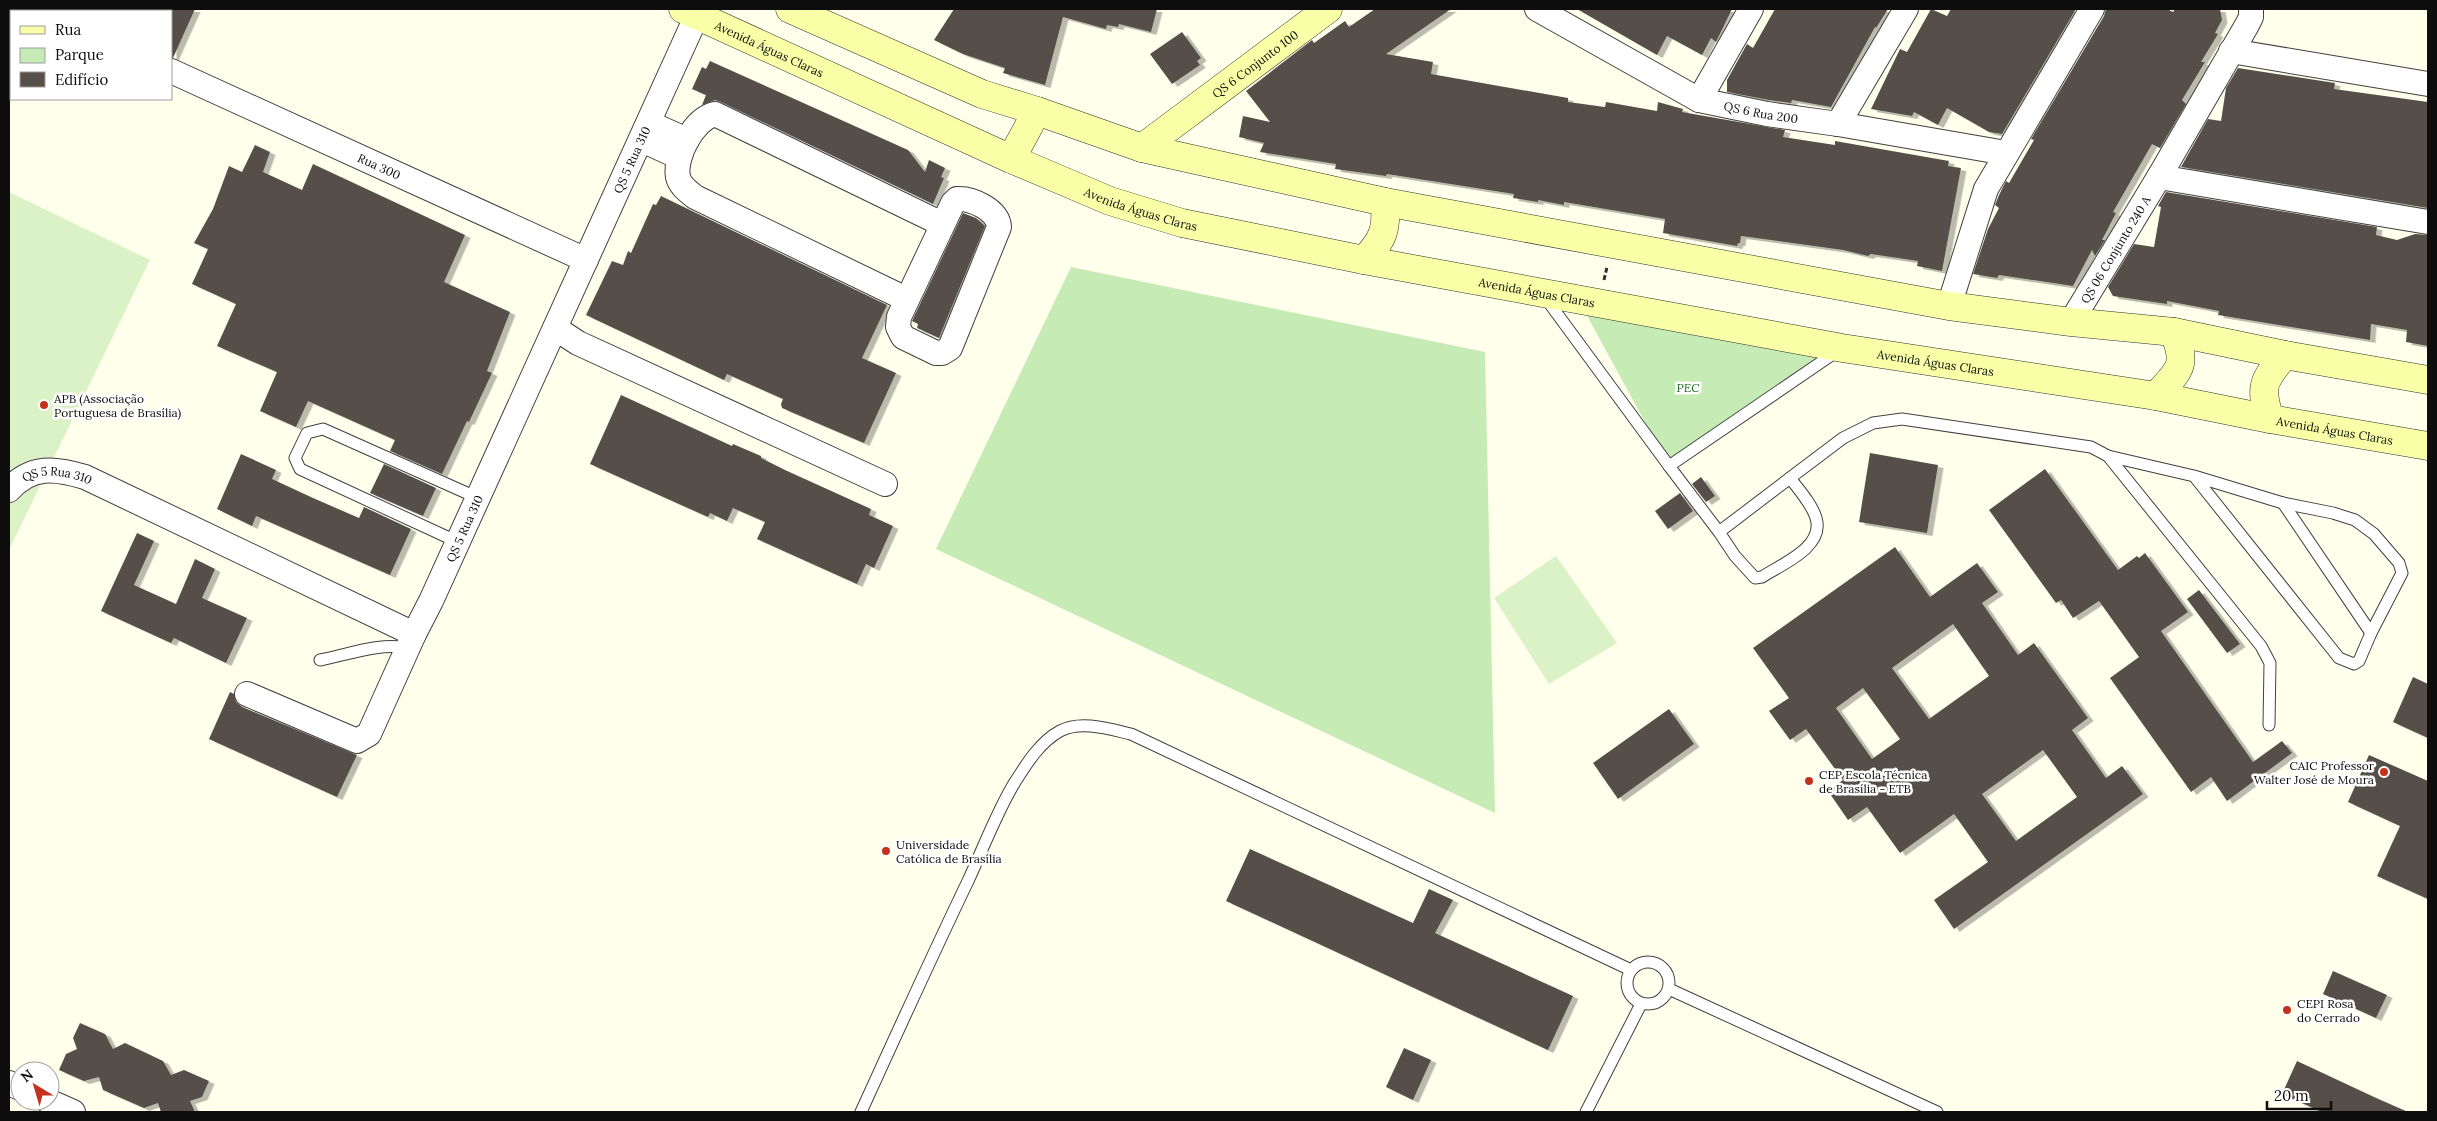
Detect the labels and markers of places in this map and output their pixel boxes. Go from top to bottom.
place label: APB (Associação Portuguesa de Brasília) [53,391,181,421]
marker: APB (Associação Portuguesa de Brasília) [38,399,50,411]
place label: CAIC Professor Walter José de Moura [2254,758,2375,787]
marker: CAIC Professor Walter José de Moura [2378,766,2390,778]
place label: CEP Escola Técnica de Brasília - ETB [1819,767,1927,796]
marker: CEP Escola Técnica de Brasília - ETB [1803,775,1815,787]
place label: Universidade Católica de Brasília [896,837,1002,866]
marker: Universidade Católica de Brasília [880,845,892,857]
place label: CEPI Rosa do Cerrado [2297,996,2360,1025]
marker: CEPI Rosa do Cerrado [2281,1004,2293,1016]

